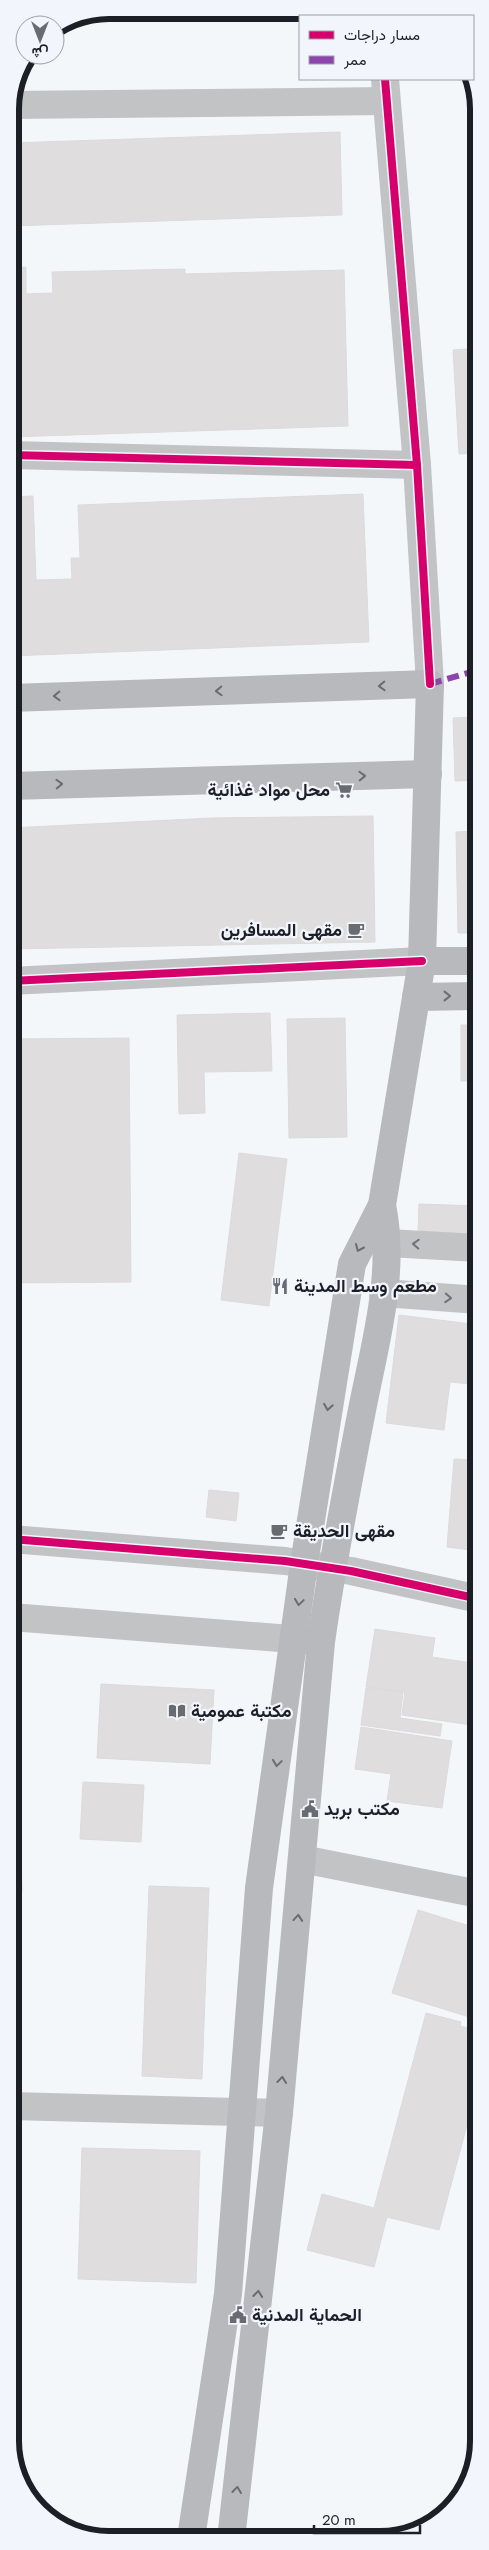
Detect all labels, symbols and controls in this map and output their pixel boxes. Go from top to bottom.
north arrow [15,15,65,65]
legend [299,15,474,80]
text: مسار دراجات [344,24,420,46]
text: ش [31,43,48,63]
text: ممر [343,49,366,71]
one-way arrow [377,680,385,691]
one-way arrow [215,686,223,696]
one-way arrow [53,691,61,702]
one-way arrow [358,771,366,781]
place label: محل مواد غذائية [208,777,330,803]
one-way arrow [55,779,63,790]
supermarket icon: محل مواد غذائية [334,780,354,800]
place label: مقهى المسافرين [221,917,342,943]
cafe icon: مقهى المسافرين [346,920,366,940]
one-way arrow [444,991,452,1001]
one-way arrow [412,1239,420,1250]
one-way arrow [355,1243,366,1252]
place label: مطعم وسط المدينة [294,1273,437,1299]
restaurant icon: مطعم وسط المدينة [270,1276,290,1296]
one-way arrow [445,1292,453,1303]
one-way arrow [324,1402,334,1411]
place label: مقهى الحديقة [293,1518,395,1544]
cafe icon: مقهى الحديقة [269,1521,289,1541]
one-way arrow [294,1598,305,1606]
place label: مكتبة عمومية [191,1698,292,1724]
library icon: مكتبة عمومية [167,1701,187,1721]
one-way arrow [272,1759,282,1767]
place label: مكتب بريد [324,1796,400,1822]
public building icon: مكتب بريد [300,1799,320,1819]
one-way arrow [292,1914,303,1922]
one-way arrow [276,2076,287,2084]
one-way arrow [252,2290,263,2298]
place label: الحماية المدنية [252,2302,362,2328]
public building icon: الحماية المدنية [228,2305,248,2325]
one-way arrow [231,2486,242,2494]
scale bar [314,2502,420,2534]
text: 20 m [322,2509,356,2531]

